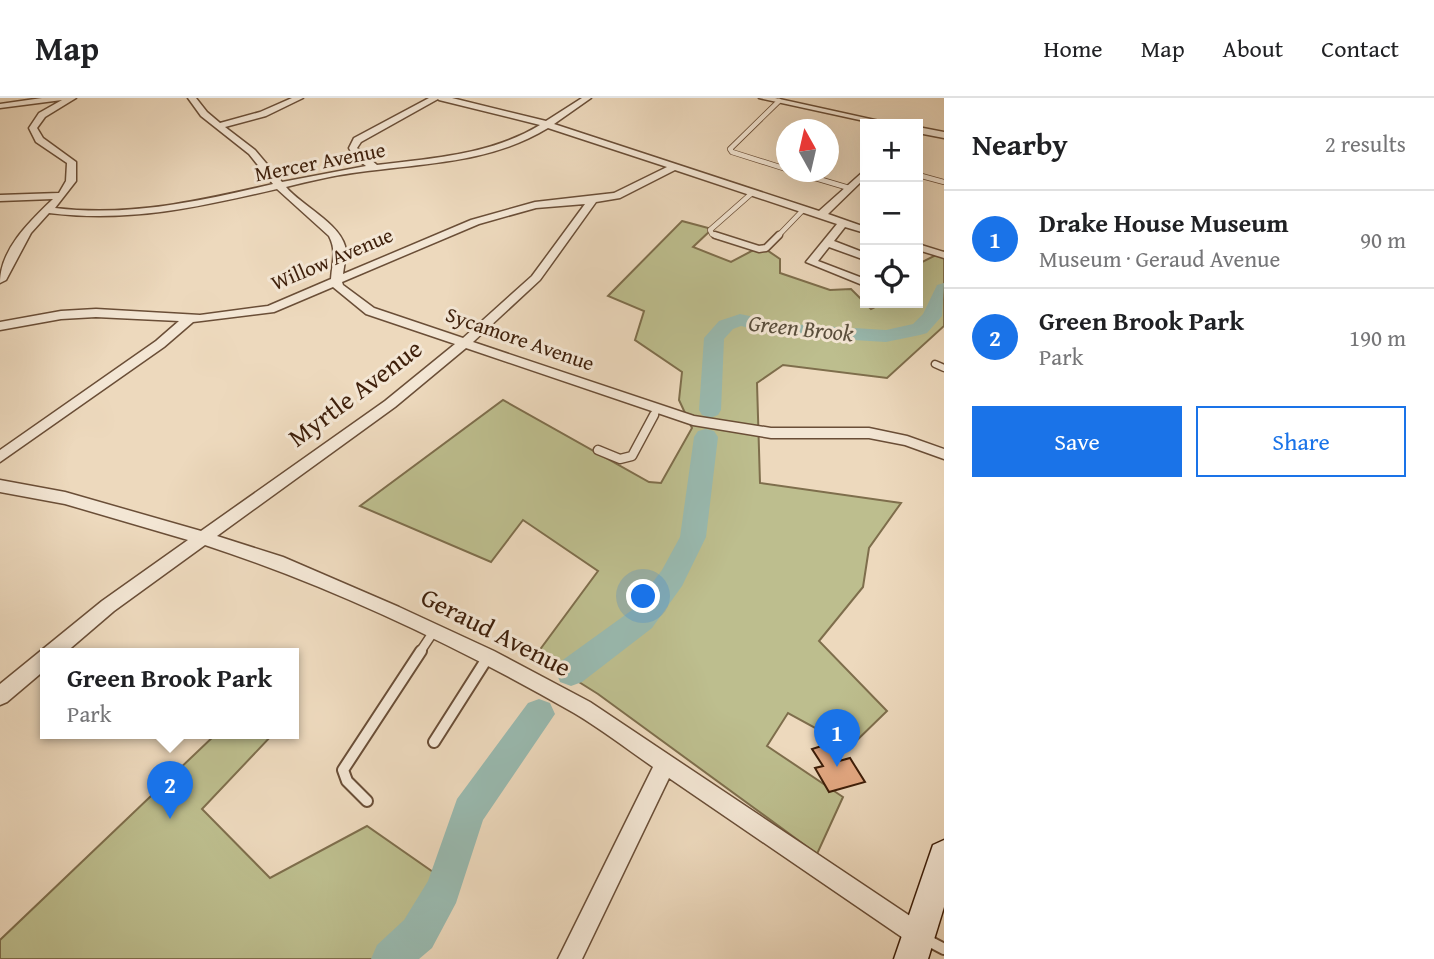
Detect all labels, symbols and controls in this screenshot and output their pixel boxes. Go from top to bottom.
text: Map [35,24,99,72]
text: Home [1044,31,1103,66]
text: Map [1141,31,1185,66]
text: About [1223,31,1283,66]
text: Contact [1321,31,1399,66]
north arrow [776,119,839,182]
map controls [860,119,923,308]
button: + [860,119,923,182]
text: Nearby [972,122,1068,166]
text: 2 results [1325,127,1406,160]
street label: Mercer Avenue [252,134,388,189]
button: − [860,182,923,245]
text: Drake House Museum [1039,203,1289,242]
street label: Willow Avenue [266,219,398,298]
text: 1 [989,223,1001,256]
text: 90 m [1360,223,1406,256]
text: Museum · Geraud Avenue [1039,242,1280,275]
button: locate [860,245,923,308]
street label: Sycamore Avenue [442,299,599,378]
text: Green Brook Park [1039,301,1244,340]
water label: Green Brook [747,306,856,349]
text: 2 [989,321,1001,354]
text: 190 m [1349,321,1406,354]
street label: Myrtle Avenue [279,329,430,456]
text: Park [1039,340,1083,373]
button: Save [972,406,1182,477]
button: Share [1196,406,1406,477]
street label: Geraud Avenue [414,577,578,686]
your location [626,579,660,613]
popup [40,648,299,739]
text: Green Brook Park [67,658,272,697]
text: Park [67,697,111,730]
pin: 1 [814,709,860,767]
pin: 2 [147,761,193,819]

